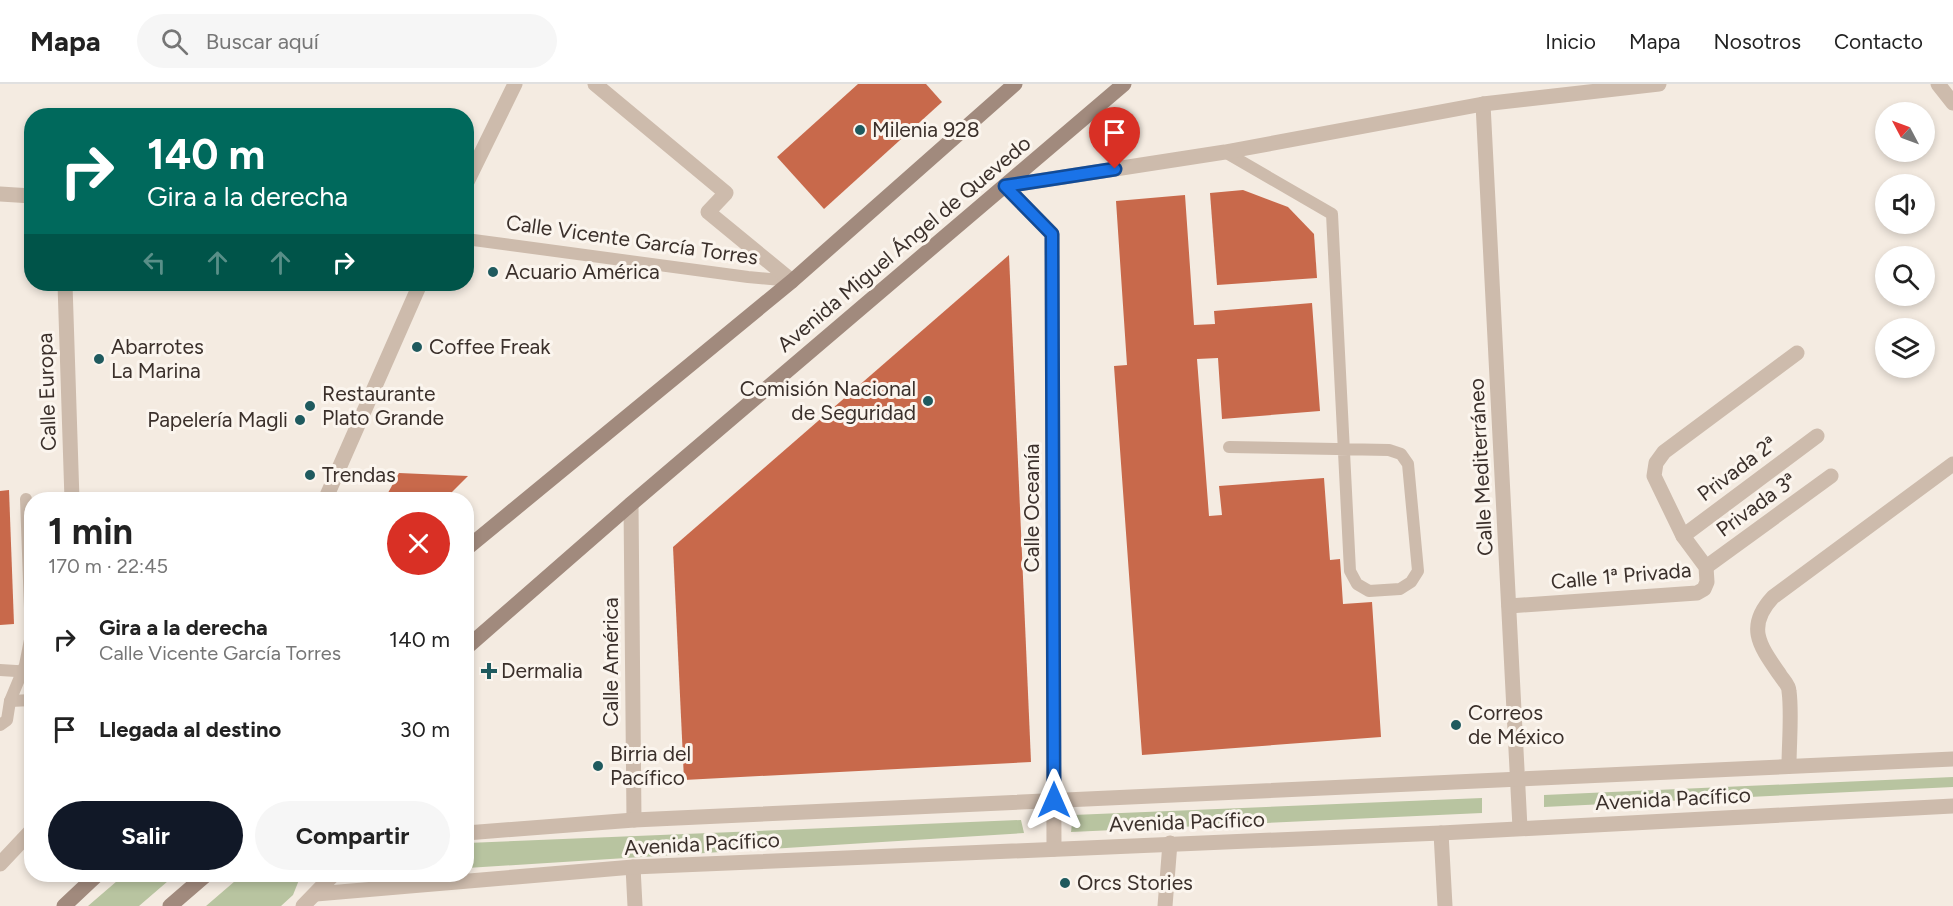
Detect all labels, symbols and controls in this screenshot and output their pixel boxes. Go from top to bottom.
search box [137,14,557,68]
text: Mapa [30,24,101,58]
icon: search [158,25,191,58]
text: Buscar aquí [206,28,319,55]
text: Inicio [1545,29,1596,54]
text: Mapa [1629,29,1681,54]
text: Nosotros [1714,29,1801,54]
text: Contacto [1834,29,1923,54]
north arrow [1875,102,1935,162]
map controls [1875,102,1935,378]
pin [1089,107,1140,169]
icon: arrive [1098,116,1131,149]
place label: Milenia 928 [872,117,980,142]
marker: Milenia 928 [853,123,867,137]
text: 140 m [147,129,265,180]
street label: Avenida Miguel Ángel de Quevedo [772,130,1036,357]
icon: right [48,132,126,210]
button: sound [1875,174,1935,234]
text: Gira a la derecha [147,180,348,213]
street label: Calle Vicente García Torres [505,209,760,270]
icon: left [138,246,171,279]
icon: ahead [201,246,234,279]
icon: ahead [264,246,297,279]
icon: right [327,246,360,279]
button: search [1875,246,1935,306]
place label: Acuario América [505,259,660,284]
marker: Acuario América [486,265,500,279]
button: layers [1875,318,1935,378]
street label: Calle Europa [32,332,61,452]
place label: Abarrotes La Marina [111,334,204,383]
place label: Coffee Freak [429,334,551,359]
marker: Coffee Freak [410,340,424,354]
marker: Abarrotes La Marina [92,352,106,366]
place label: Comisión Nacional de Seguridad [740,376,916,425]
street label: Calle Mediterráneo [1463,378,1498,556]
place label: Restaurante Plato Grande [322,381,444,430]
marker: Comisión Nacional de Seguridad [921,394,935,408]
marker: Restaurante Plato Grande [303,399,317,413]
place label: Papelería Magli [147,407,288,432]
marker: Papelería Magli [293,413,307,427]
street label: Privada 2ª [1692,431,1781,506]
street label: Calle Oceanía [1019,444,1044,572]
place label: Trendas [322,462,396,487]
street label: Privada 3ª [1711,467,1800,542]
marker: Trendas [303,468,317,482]
text: 1 min [48,510,133,553]
button: close [387,512,450,575]
text: 170 m · 22:45 [48,554,168,578]
street label: Calle 1ª Privada [1550,557,1692,594]
street label: Calle América [598,597,623,727]
text: Gira a la derecha [99,614,268,641]
icon: right [48,623,81,656]
text: 140 m [389,626,450,653]
text: Calle Vicente García Torres [99,641,341,665]
place label: Dermalia [501,658,583,683]
marker: Dermalia [482,664,496,678]
place label: Correos de México [1468,700,1565,749]
icon: arrive [48,713,81,746]
text: Llegada al destino [99,716,281,743]
text: 30 m [400,716,450,743]
marker: Correos de México [1449,718,1463,732]
place label: Birria del Pacífico [610,741,691,790]
marker: Birria del Pacífico [591,759,605,773]
position arrow [1022,768,1086,832]
street label: Avenida Pacífico [1594,782,1752,815]
button: Salir [48,801,243,870]
button: Compartir [255,801,450,870]
street label: Avenida Pacífico [1109,806,1265,837]
street label: Avenida Pacífico [623,827,781,860]
place label: Orcs Stories [1077,870,1193,895]
marker: Orcs Stories [1058,876,1072,890]

